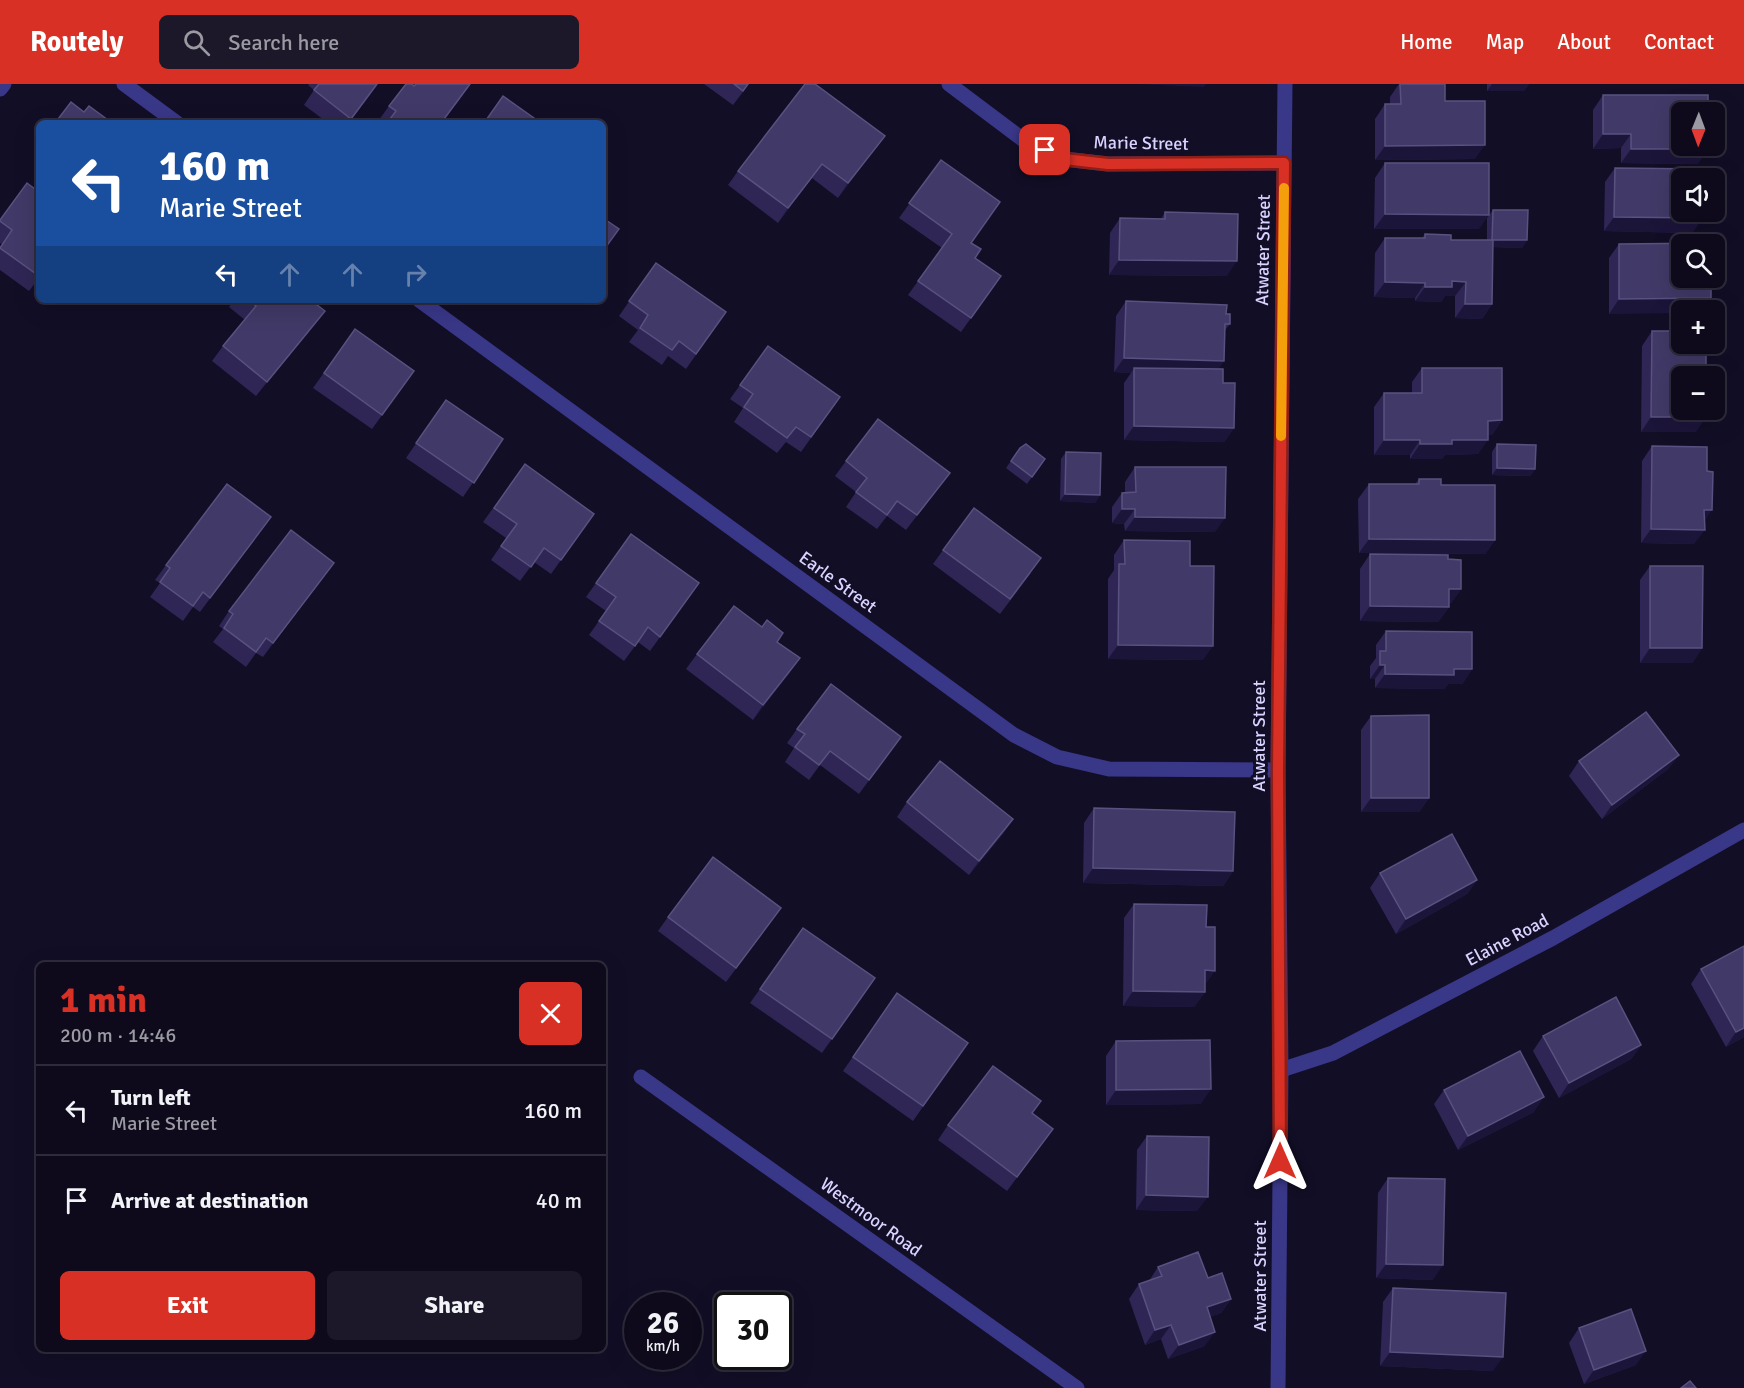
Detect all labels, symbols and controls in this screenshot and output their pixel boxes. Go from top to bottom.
search box [159,15,579,69]
text: Routely [30,25,123,59]
icon: search [180,26,213,59]
text: Search here [228,29,339,56]
text: Home [1400,29,1453,55]
text: Map [1486,29,1524,55]
text: About [1557,29,1611,55]
text: Contact [1644,29,1714,55]
north arrow [1671,102,1725,156]
map controls [1671,102,1725,420]
pin [1019,124,1070,175]
street label: Marie Street [1093,131,1189,155]
icon: arrive [1028,133,1061,166]
text: 160 m [159,141,270,192]
icon: left [60,144,138,222]
button: sound [1671,168,1725,222]
text: Marie Street [159,192,302,225]
street label: Atwater Street [1251,194,1275,306]
button: search [1671,234,1725,288]
icon: left [210,258,243,291]
icon: ahead [273,258,306,291]
icon: ahead [336,258,369,291]
icon: right [399,258,432,291]
button: + [1671,300,1725,354]
button: − [1671,366,1725,420]
street label: Earle Street [795,546,881,618]
street label: Atwater Street [1248,680,1270,792]
street label: Elaine Road [1462,909,1552,971]
text: 1 min [60,978,147,1023]
button: close [519,982,582,1045]
text: 200 m · 14:46 [60,1023,176,1048]
text: Turn left [111,1084,191,1111]
icon: left [60,1094,93,1127]
text: 160 m [524,1097,582,1124]
text: Marie Street [111,1111,217,1136]
position arrow [1248,1129,1312,1193]
street label: Westmoor Road [816,1173,926,1261]
icon: arrive [60,1184,93,1217]
text: Arrive at destination [111,1187,308,1214]
text: 40 m [536,1187,582,1214]
street label: Atwater Street [1249,1220,1271,1332]
button: Exit [60,1271,315,1340]
button: Share [327,1271,582,1340]
speed limit sign: 30 [714,1292,792,1370]
text: 26 [647,1305,679,1342]
text: km/h [646,1337,680,1355]

